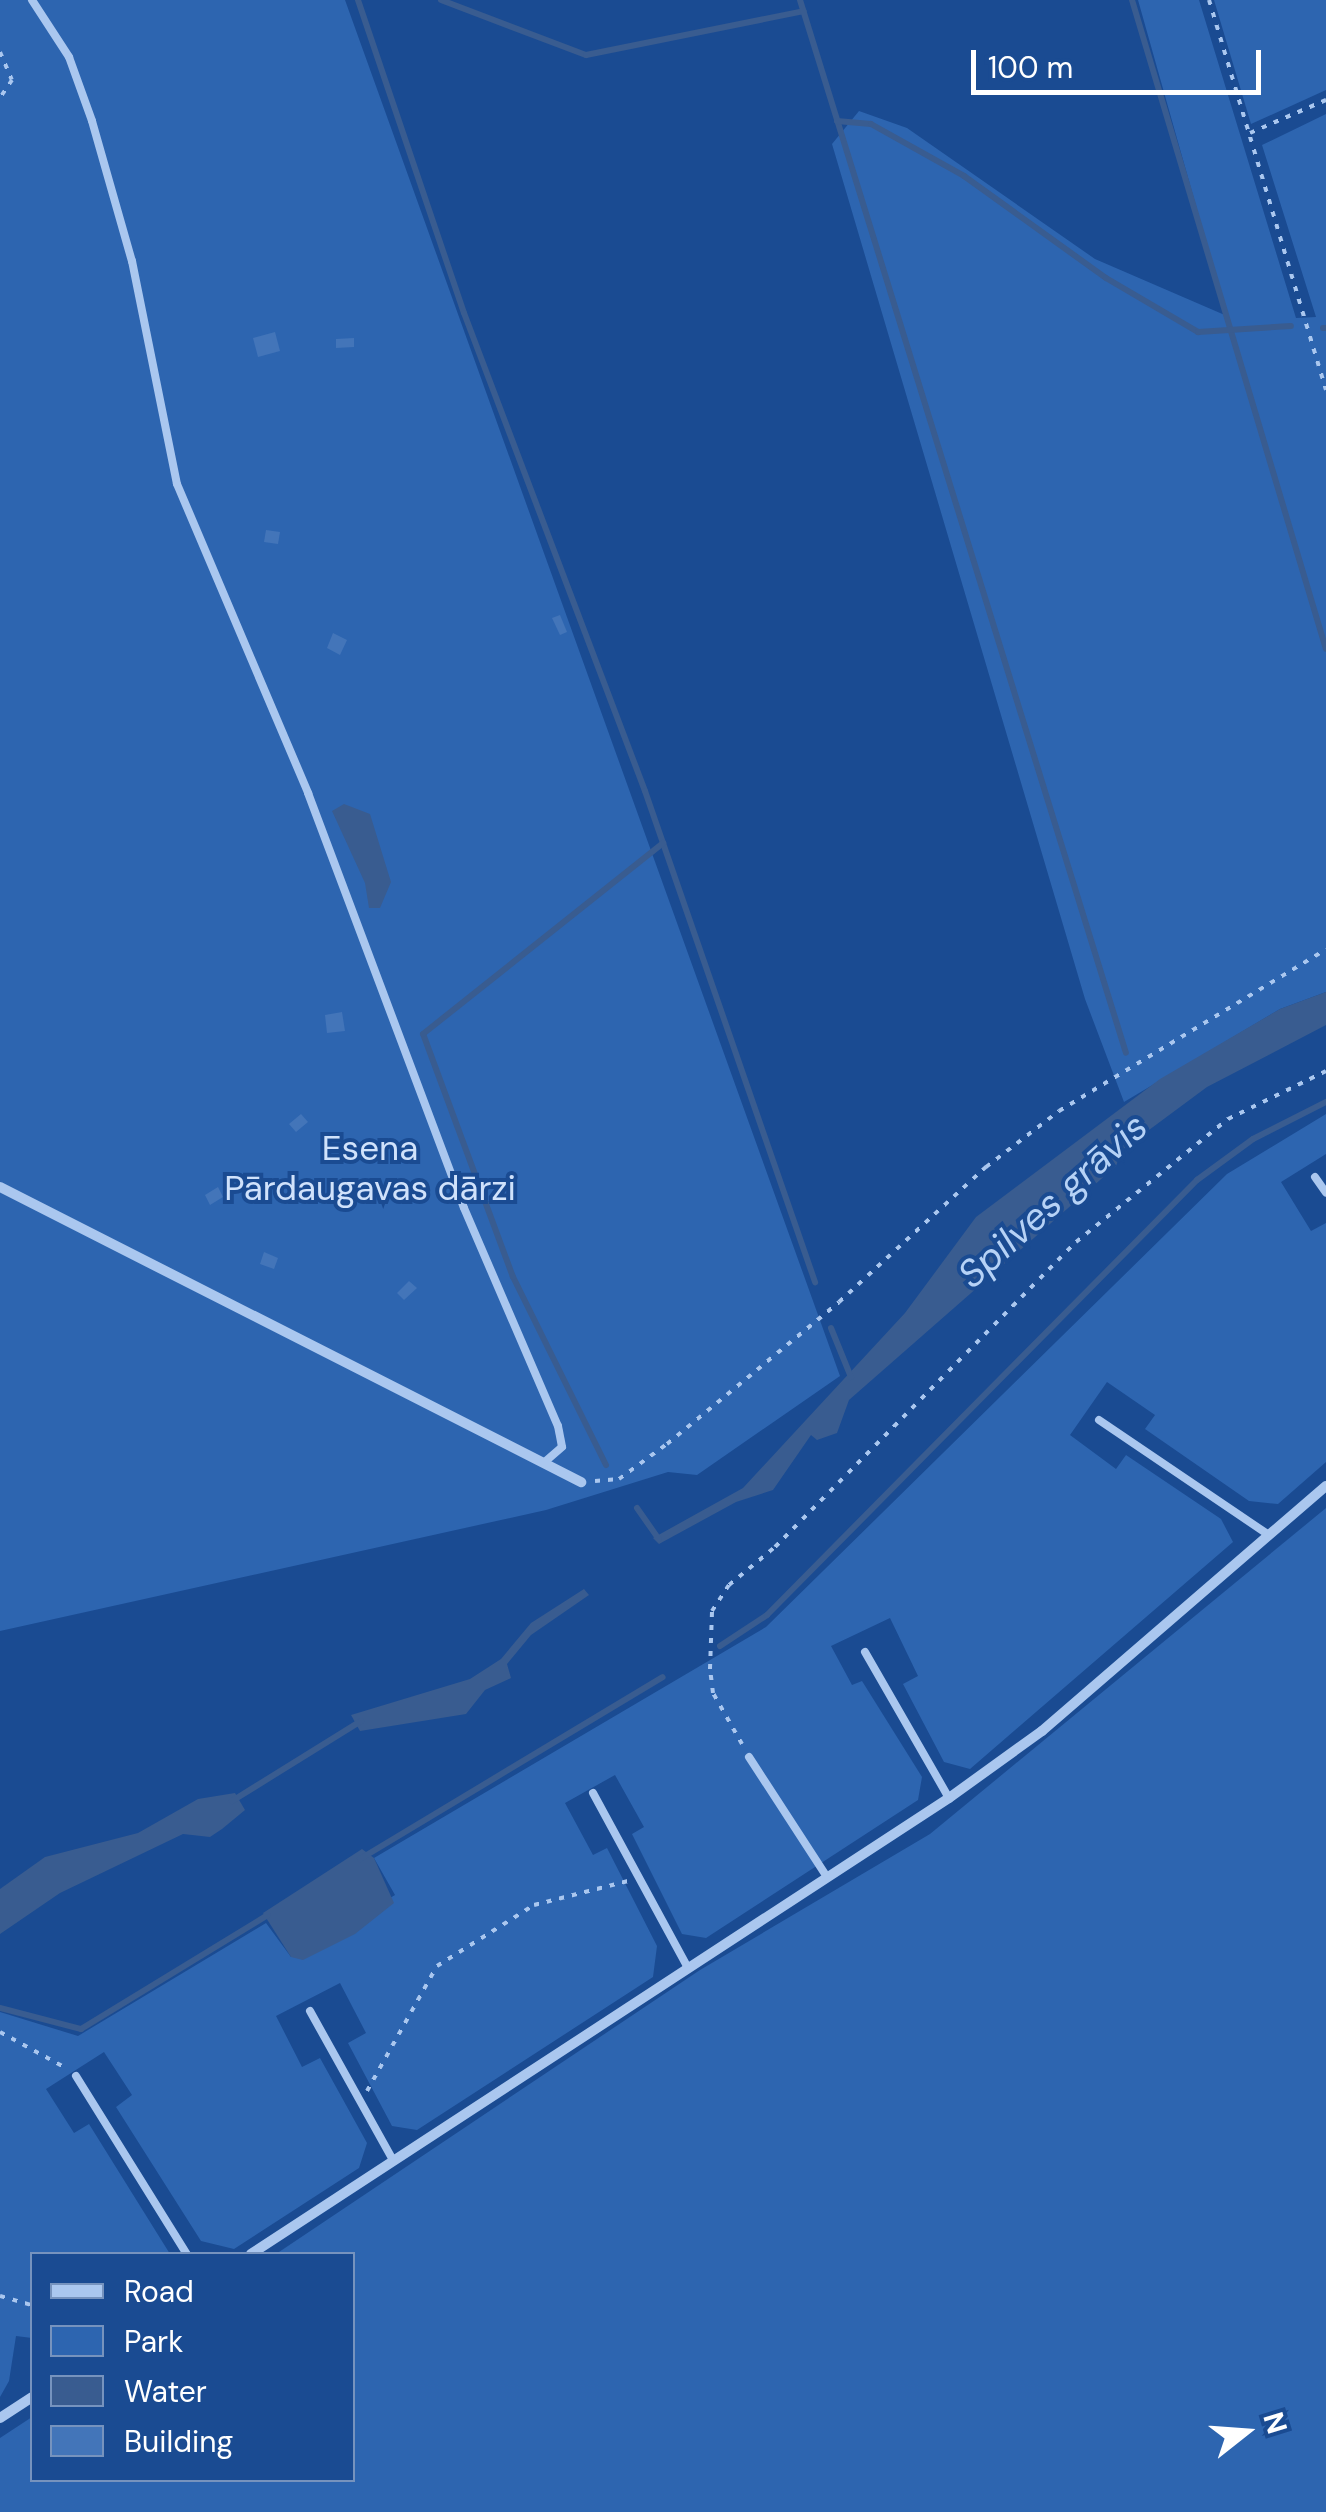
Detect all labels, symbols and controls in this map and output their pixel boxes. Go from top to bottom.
scale bar [976,30,1266,92]
text: 100 m [988,48,1073,87]
water label: Spilves grāvis [949,1104,1157,1298]
park label: Esena Pārdaugavas dārzi [224,1127,516,1209]
legend [30,2252,355,2482]
text: Road [124,2272,194,2311]
text: Park [124,2322,183,2361]
text: Water [124,2372,207,2411]
north arrow [1196,2382,1296,2482]
text: N [1254,2408,1296,2438]
text: Building [124,2422,233,2461]

